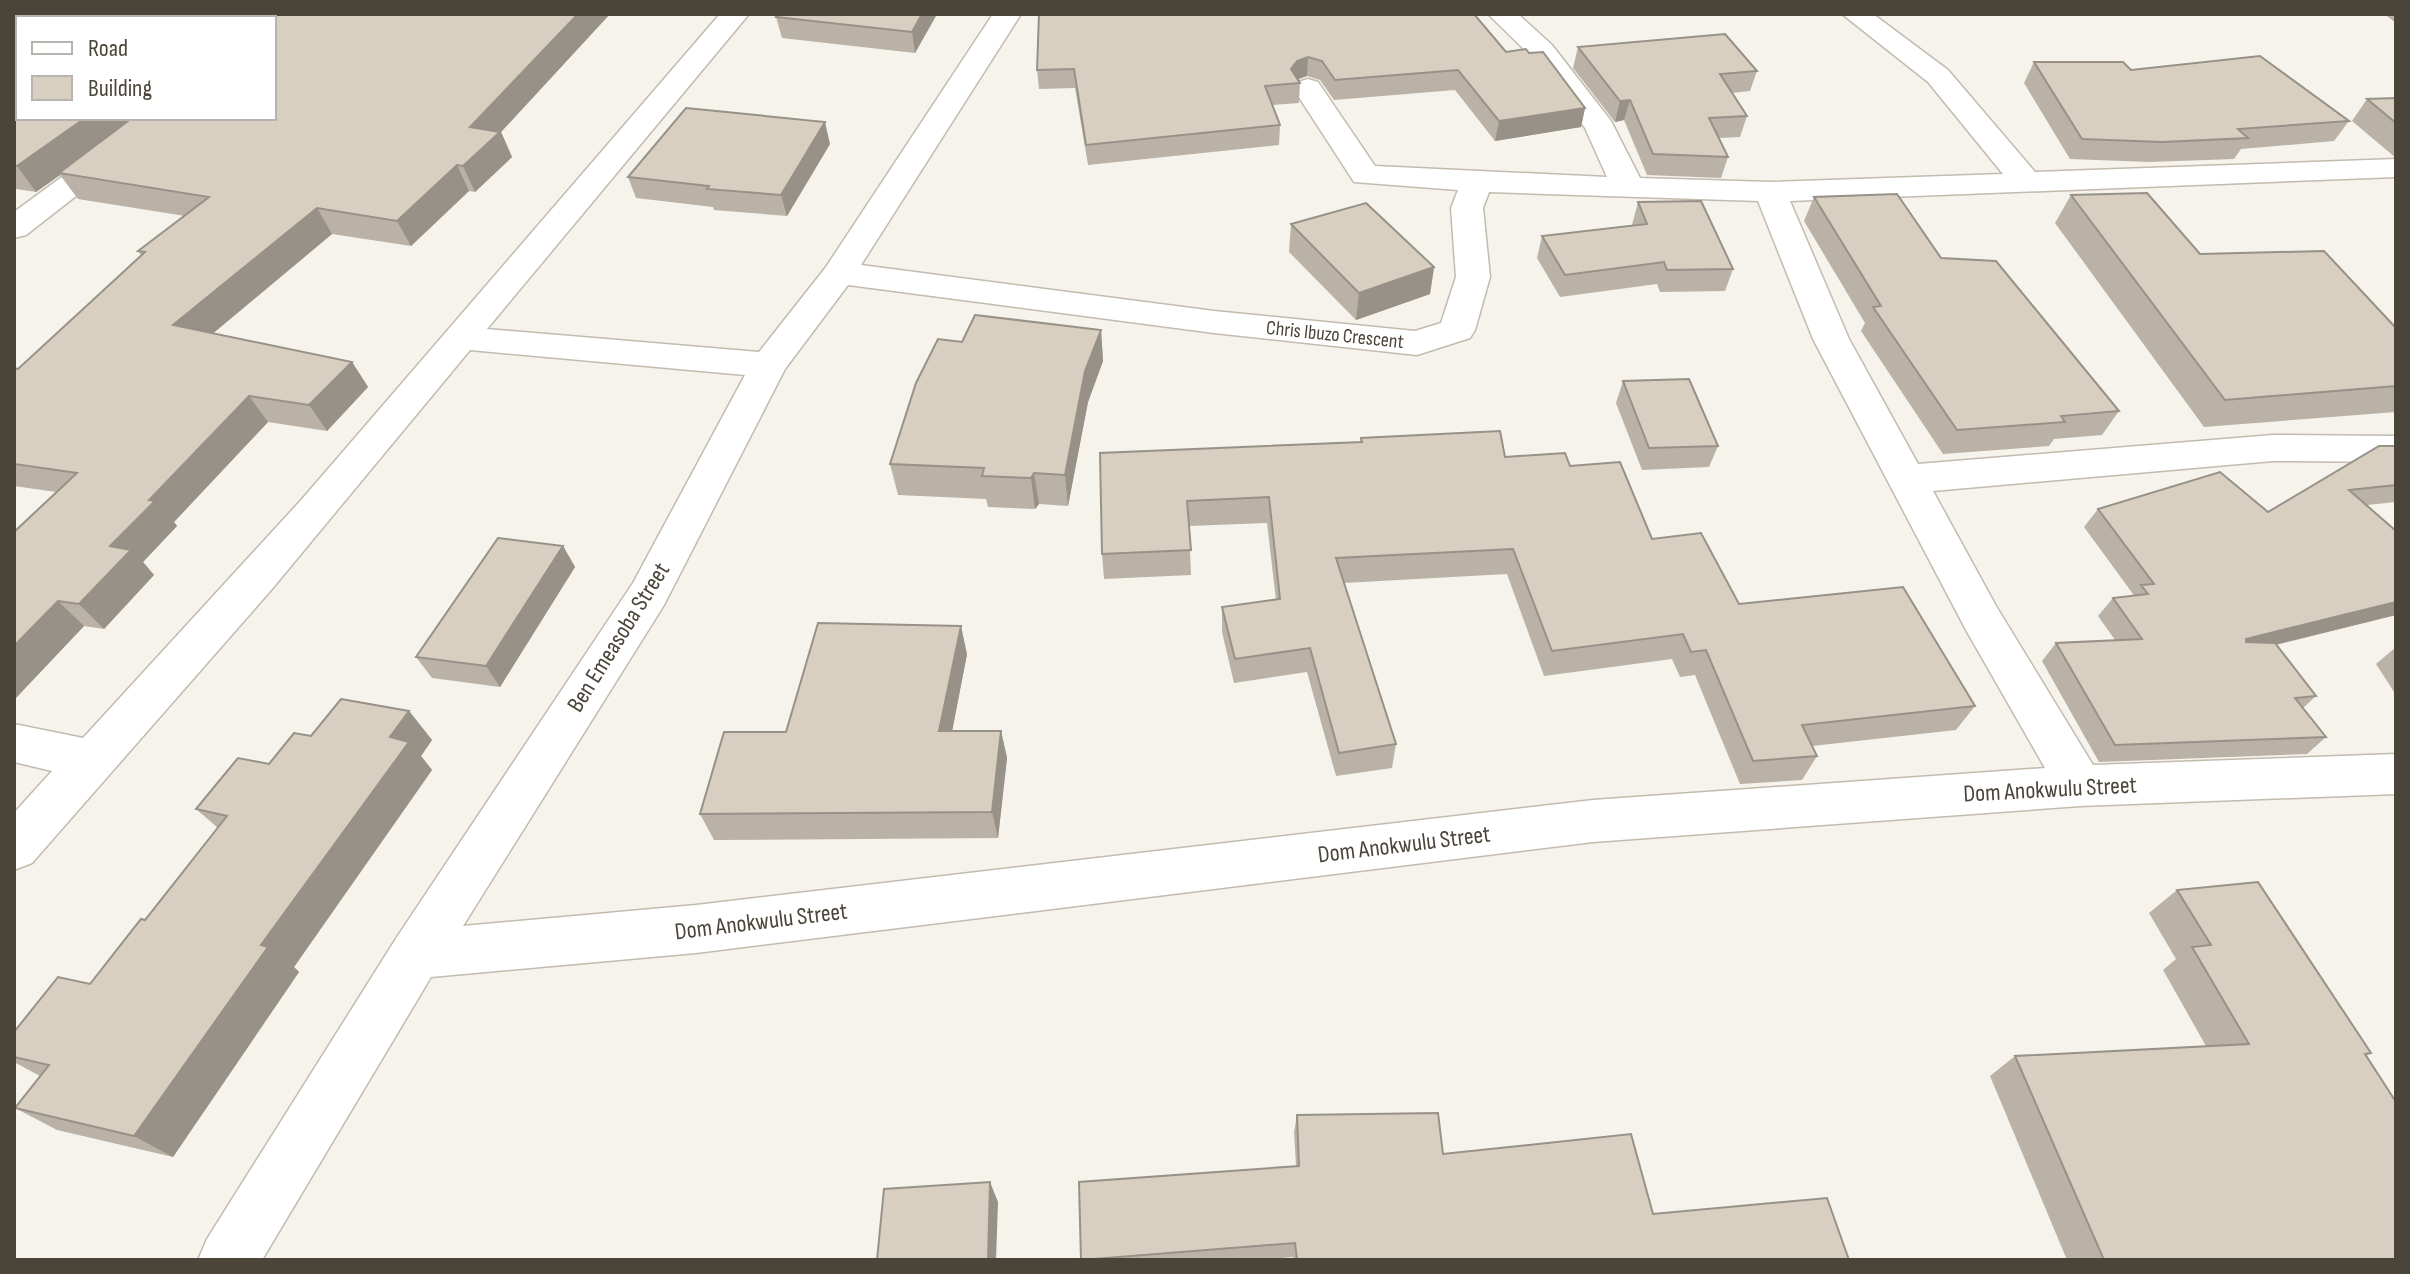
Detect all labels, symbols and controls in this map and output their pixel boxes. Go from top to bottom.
legend [16,16,276,120]
text: Road [88,34,128,63]
text: Building [88,74,152,103]
street label: Chris Ibuzo Crescent [1265,316,1405,354]
street label: Ben Emeasoba Street [561,557,676,717]
street label: Dom Anokwulu Street [1963,770,2137,809]
street label: Dom Anokwulu Street [1316,820,1492,869]
street label: Dom Anokwulu Street [673,897,849,946]

